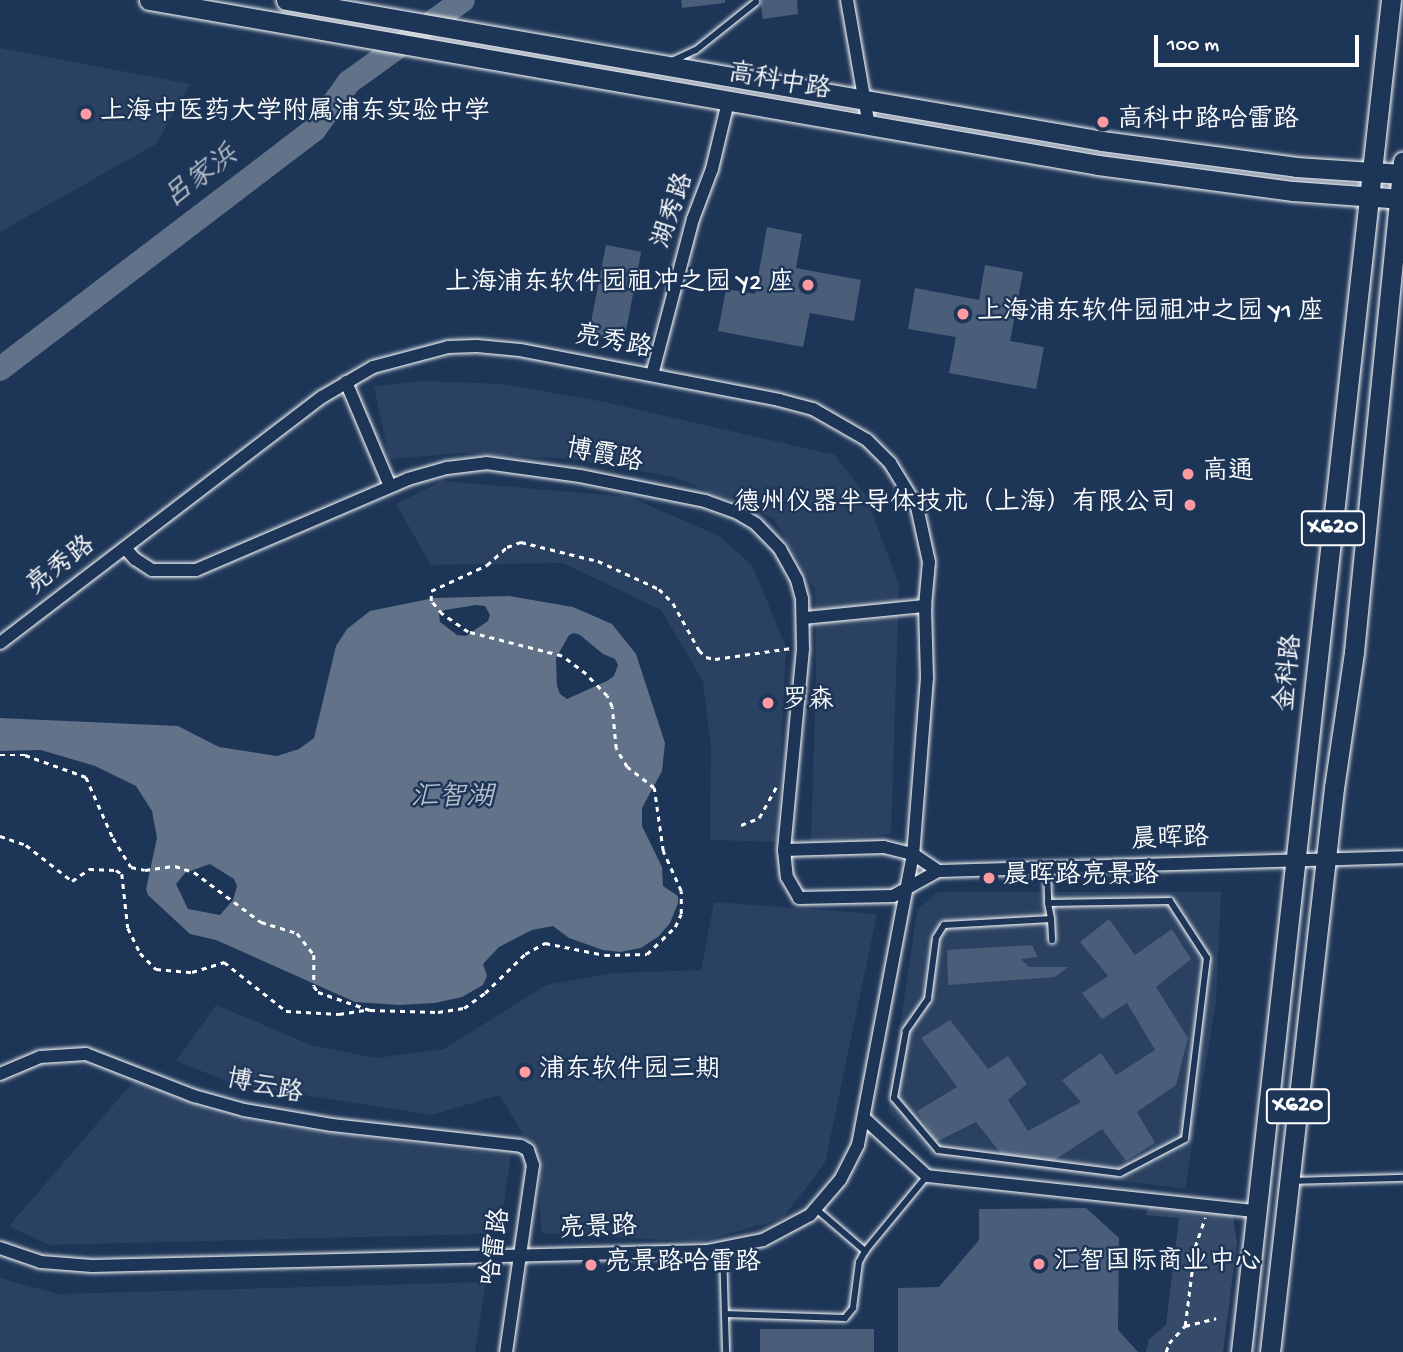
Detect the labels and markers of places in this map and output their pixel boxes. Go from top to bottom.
place label: 上海中医药大学附属浦东实验中学 [100,98,490,130]
marker: 上海中医药大学附属浦东实验中学 [78,106,94,122]
place label: 高科中路哈雷路 [1117,106,1299,138]
marker: 高科中路哈雷路 [1095,114,1111,130]
place label: 上海浦东软件园祖冲之园 Y2 座 [445,269,794,301]
marker: 上海浦东软件园祖冲之园 Y2 座 [800,277,816,293]
place label: 上海浦东软件园祖冲之园 Y1 座 [977,298,1324,330]
marker: 上海浦东软件园祖冲之园 Y1 座 [955,306,971,322]
place label: 高通 [1202,458,1254,490]
marker: 高通 [1180,466,1196,482]
place label: 德州仪器半导体技术（上海）有限公司 [734,489,1176,521]
marker: 德州仪器半导体技术（上海）有限公司 [1182,497,1198,513]
place label: 罗森 [782,687,834,719]
marker: 罗森 [760,695,776,711]
place label: 晨晖路亮景路 [1003,862,1159,894]
marker: 晨晖路亮景路 [981,870,997,886]
place label: 浦东软件园三期 [539,1056,721,1088]
marker: 浦东软件园三期 [517,1064,533,1080]
place label: 汇智国际商业中心 [1053,1248,1261,1280]
place label: 亮景路哈雷路 [605,1249,761,1281]
marker: 汇智国际商业中心 [1031,1256,1047,1272]
marker: 亮景路哈雷路 [583,1257,599,1273]

